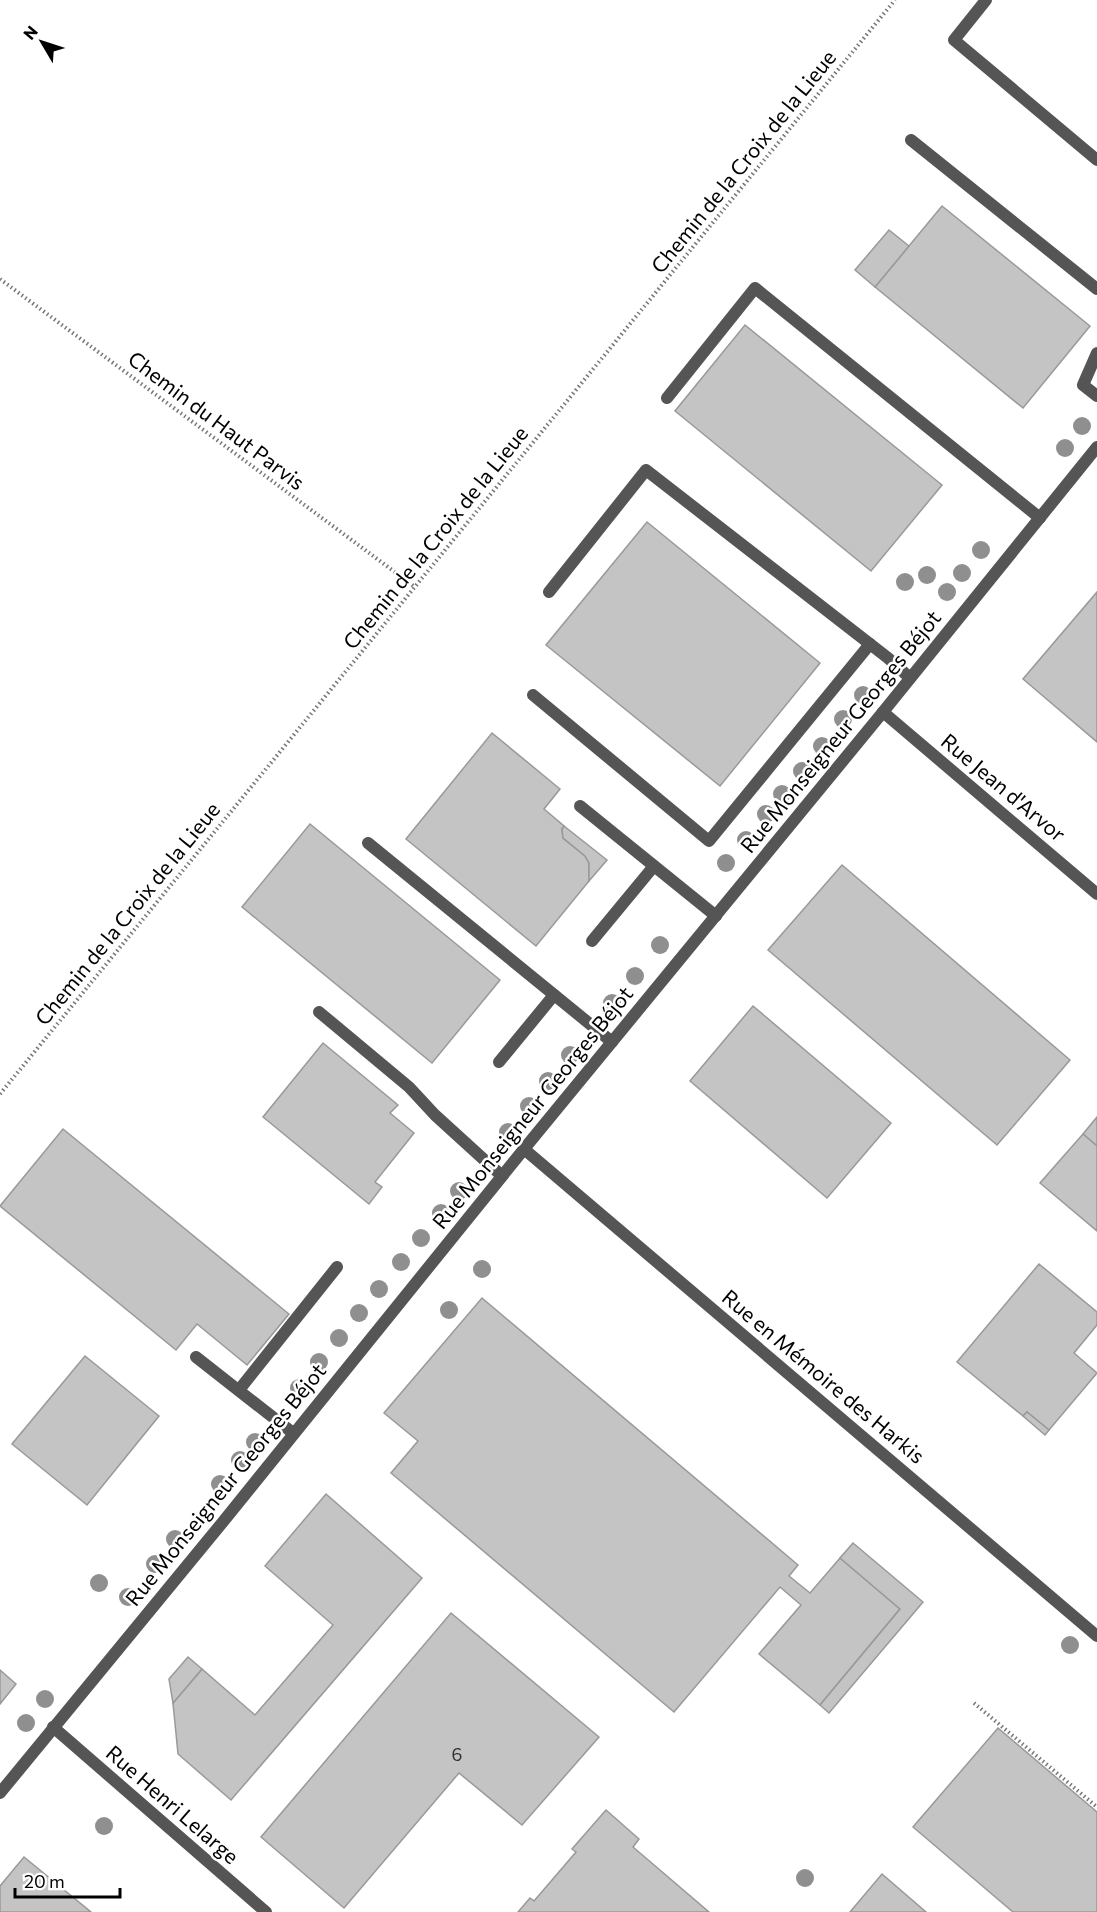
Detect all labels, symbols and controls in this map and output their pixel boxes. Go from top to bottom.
north arrow [12,12,72,72]
text: N [19,22,41,43]
street label: Chemin de la Croix de la Lieue [645,45,840,277]
street label: Chemin du Haut Parvis [124,345,310,494]
street label: Chemin de la Croix de la Lieue [337,421,532,653]
street label: Rue Monseigneur Georges Béjot [734,605,945,857]
street label: Rue Jean d'Arvor [937,728,1071,846]
street label: Chemin de la Croix de la Lieue [29,797,224,1029]
street label: Rue Monseigneur Georges Béjot [426,981,637,1233]
street label: Rue en Mémoire des Harkis [718,1284,930,1468]
street label: Rue Monseigneur Georges Béjot [119,1358,330,1610]
street label: Rue Henri Lelarge [102,1739,244,1868]
house number: 6 [452,1743,462,1765]
scale bar [15,1861,120,1899]
text: 20 m [24,1870,65,1892]

